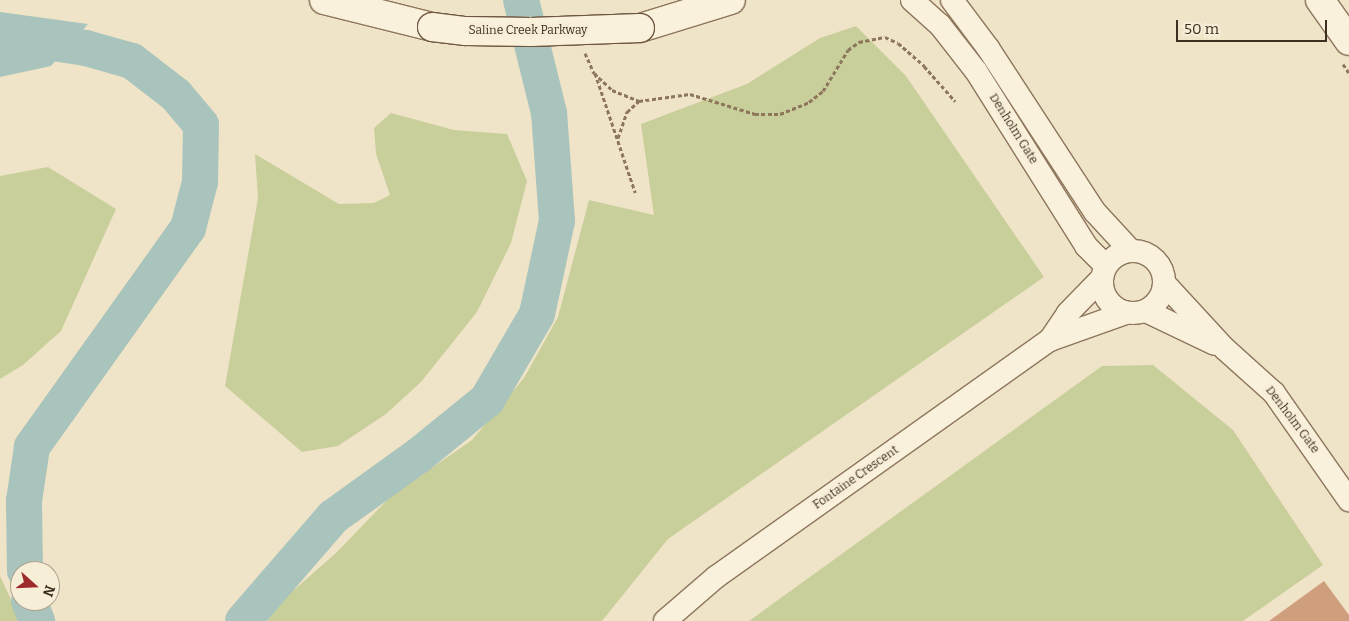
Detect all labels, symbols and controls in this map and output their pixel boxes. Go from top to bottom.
scale bar [1179,10,1330,42]
text: 50 m [1184,20,1219,38]
street label: Saline Creek Parkway [469,24,587,38]
street label: Denholm Gate [986,91,1040,167]
street label: Denholm Gate [1262,384,1322,456]
street label: Fontaine Crescent [811,443,901,513]
north arrow [10,561,60,611]
text: N [39,583,58,599]

